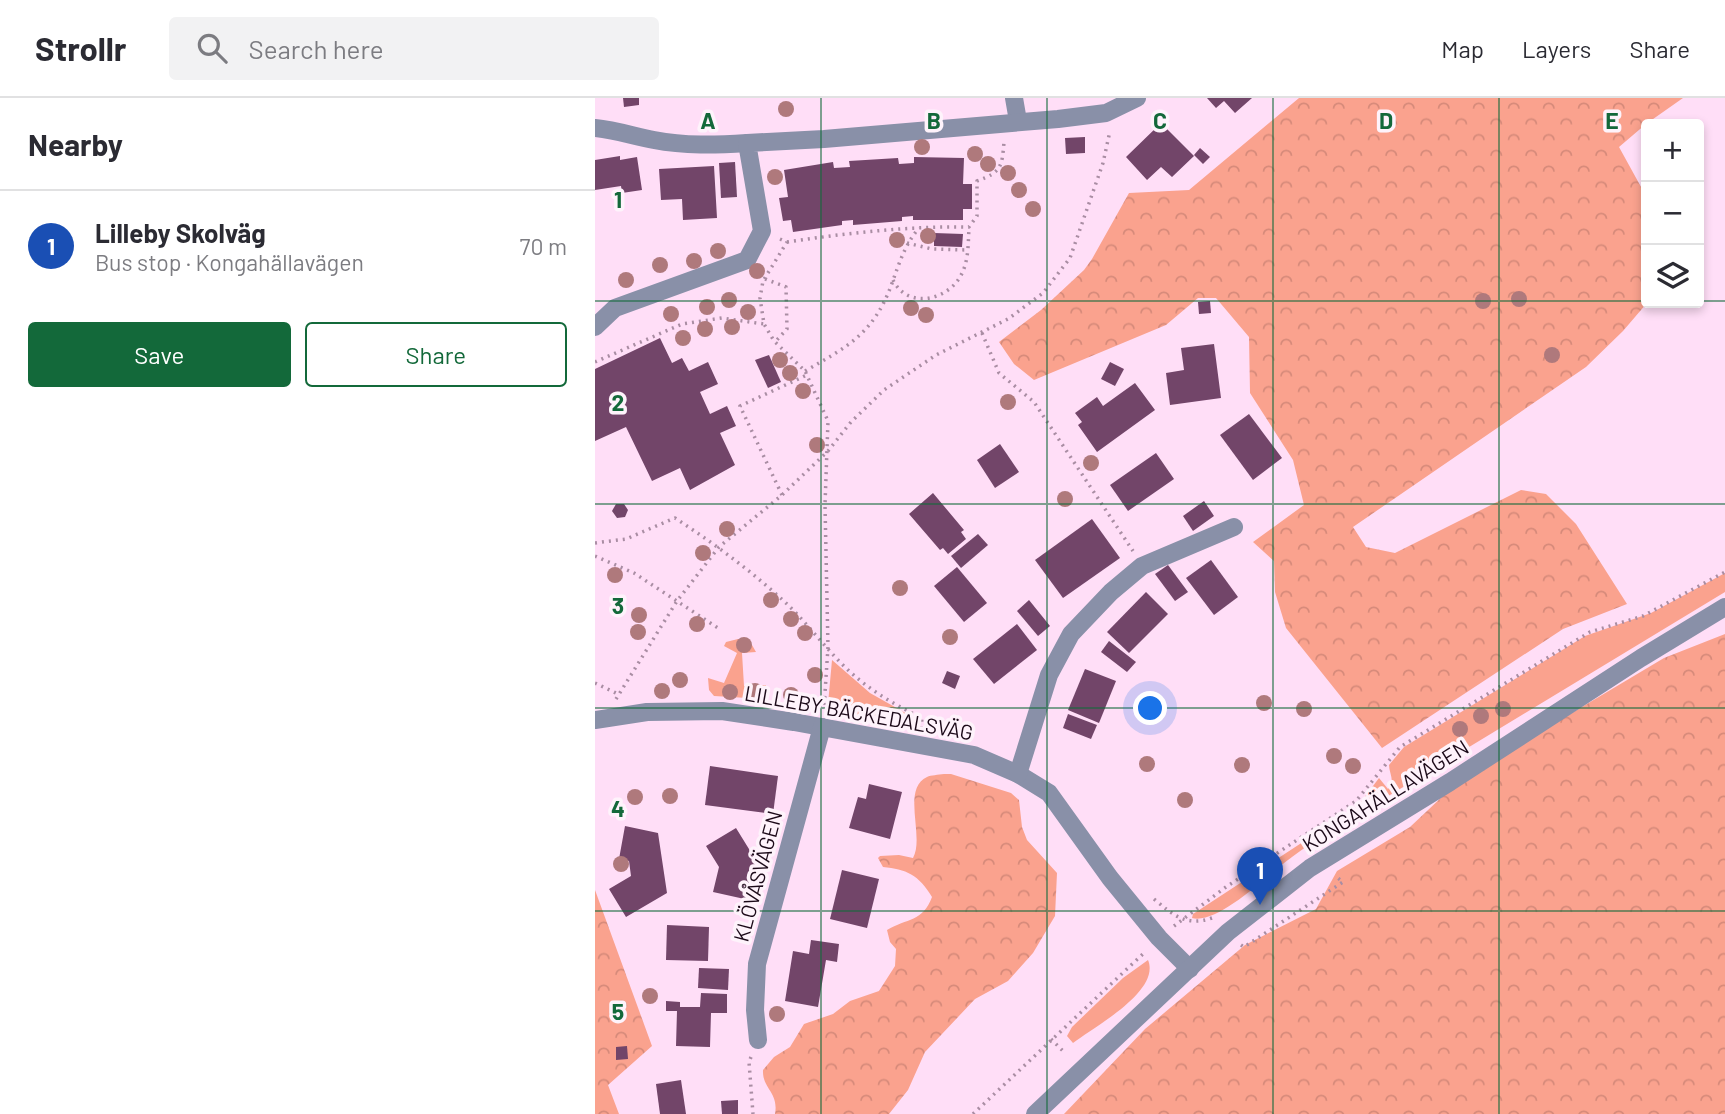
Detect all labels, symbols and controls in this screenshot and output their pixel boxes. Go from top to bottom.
search box [169,17,659,80]
text: Strollr [35,28,127,68]
icon: search [193,29,231,67]
text: Search here [249,33,384,64]
text: Map [1441,34,1484,63]
text: Layers [1522,34,1591,63]
text: Share [1629,34,1690,63]
text: A [700,106,716,134]
text: B [927,106,941,134]
text: C [1153,106,1167,134]
text: D [1379,106,1393,134]
text: E [1605,106,1619,134]
map controls [1641,119,1704,308]
button: + [1641,119,1704,182]
text: Nearby [28,126,123,162]
button: − [1641,182,1704,245]
text: 1 [614,185,622,213]
text: Lilleby Skolväg [95,217,266,248]
text: 1 [47,232,55,260]
text: 70 m [520,232,567,260]
button: layers [1641,245,1704,308]
text: Bus stop · Kongahällavägen [95,248,364,276]
button: Save [28,322,291,387]
button: Share [305,322,567,387]
text: 2 [612,388,624,416]
text: 3 [612,591,624,619]
street label: LILLEBY BÄCKEDALSVÄG [743,680,975,744]
your location [1133,691,1167,725]
street label: KONGAHÄLLAVÄGEN [1297,734,1473,856]
text: 4 [611,794,625,822]
street label: KLÖVÅSVÄGEN [727,808,787,944]
pin: 1 [1237,847,1283,905]
text: 5 [612,997,624,1025]

